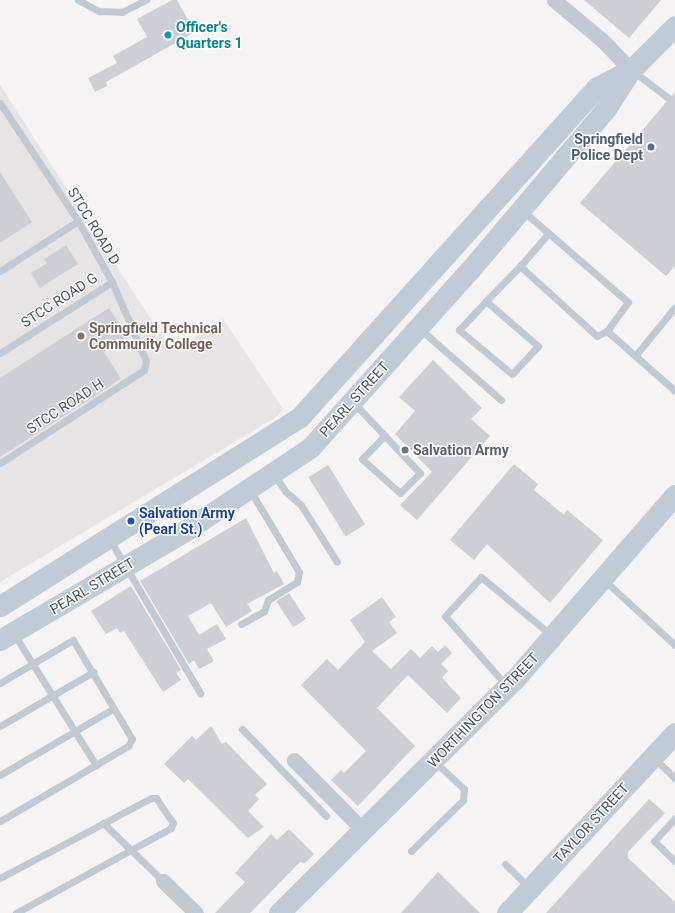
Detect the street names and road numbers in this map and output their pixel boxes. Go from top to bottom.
street label: STCC ROAD D [64,184,124,268]
street label: STCC ROAD G [18,269,100,331]
street label: PEARL STREET [316,358,392,440]
street label: STCC ROAD H [23,375,107,437]
street label: PEARL STREET [47,554,137,618]
street label: WORTHINGTON STREET [424,649,542,771]
street label: TAYLOR STREET [550,780,632,866]

